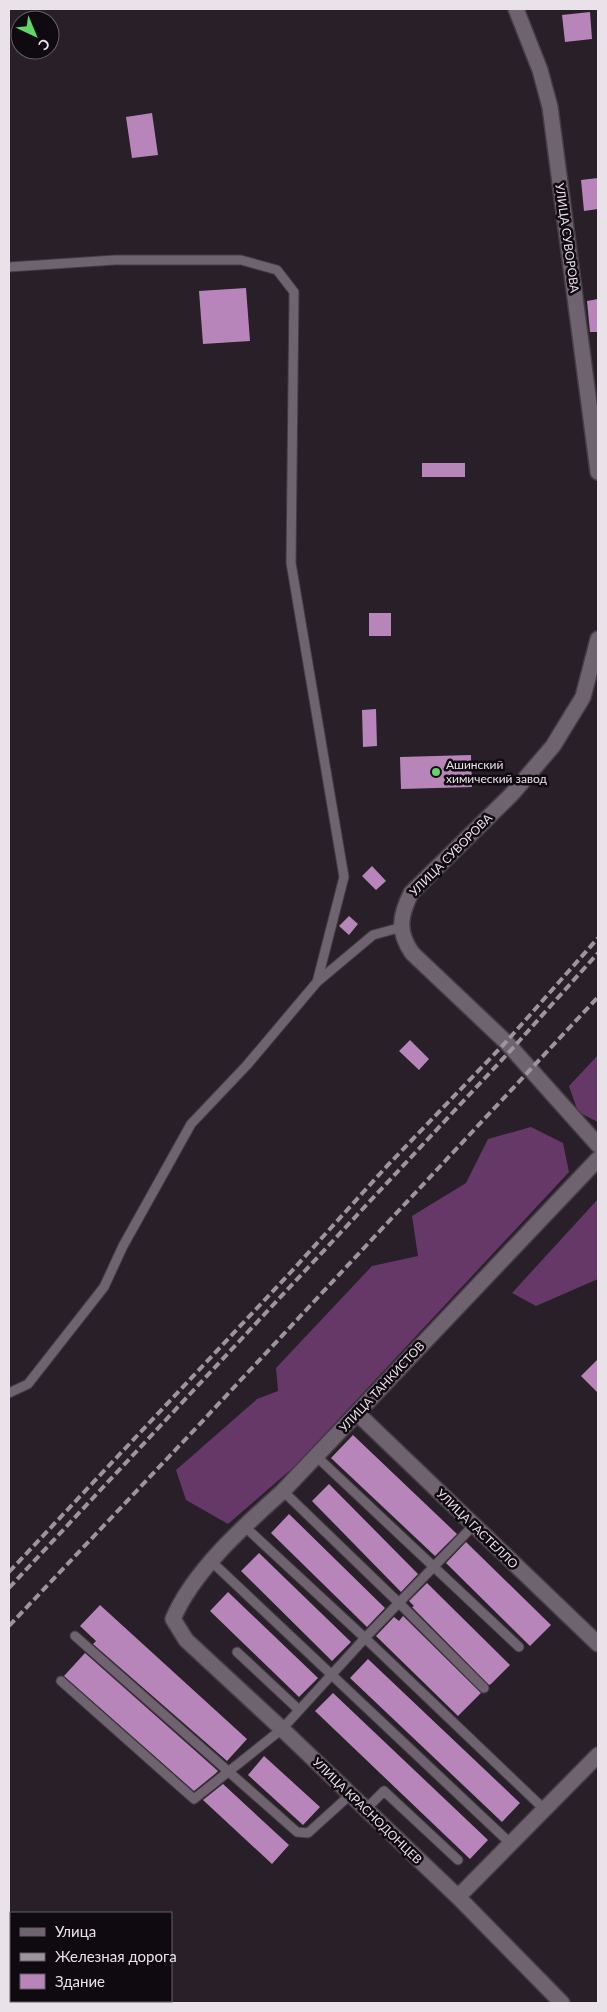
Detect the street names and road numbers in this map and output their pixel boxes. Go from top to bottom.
street label: УЛИЦА СУВОРОВА [552,182,583,295]
street label: УЛИЦА СУВОРОВА [406,810,496,899]
street label: УЛИЦА ТАНКИСТОВ [336,1338,428,1435]
street label: УЛИЦА ГАСТЕЛЛО [433,1486,522,1572]
street label: УЛИЦА КРАСНОДОНЦЕВ [310,1754,425,1867]

